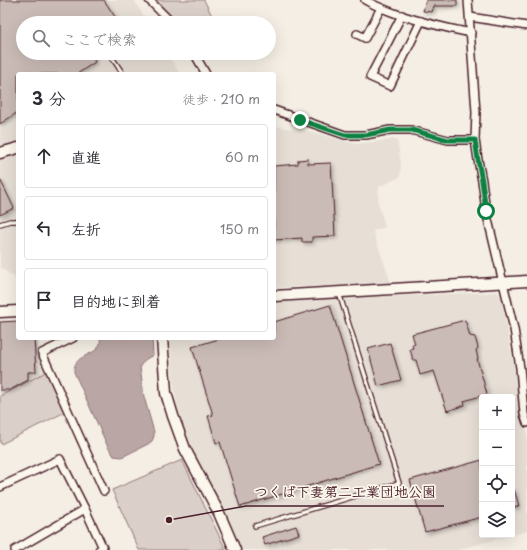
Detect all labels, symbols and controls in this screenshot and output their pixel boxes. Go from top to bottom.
search box [16,16,276,60]
icon: search [30,27,52,49]
text: ここで検索 [62,27,137,50]
text: 3 分 [32,85,66,111]
text: 徒歩 · 210 m [183,89,260,108]
route end [291,111,309,129]
icon: ahead [33,145,55,167]
text: 直進 [71,145,101,168]
text: 60 m [225,147,259,166]
route start [477,202,495,220]
icon: left [33,217,55,239]
text: 左折 [71,217,101,240]
text: 150 m [220,219,259,238]
icon: arrive [33,289,55,311]
text: 目的地に到着 [71,289,161,312]
map controls [479,394,515,538]
button: + [479,394,515,430]
button: − [479,430,515,466]
button: locate [479,466,515,502]
callout: つくば下妻第二工業団地公園 [246,480,444,506]
text: つくば下妻第二工業団地公園 [254,481,436,502]
button: layers [479,502,515,538]

